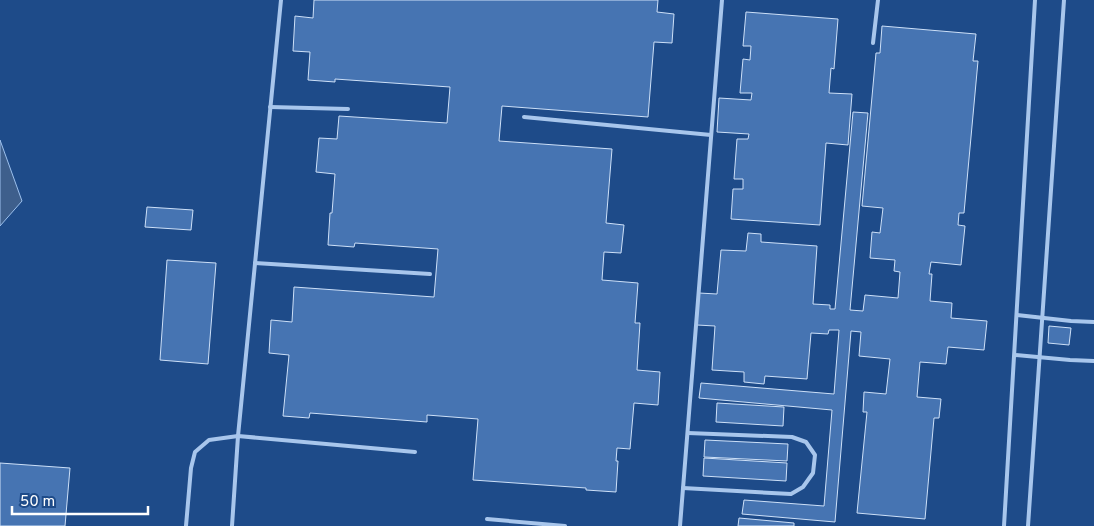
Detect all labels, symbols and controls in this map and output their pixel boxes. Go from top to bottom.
scale bar [12,484,149,516]
text: 50 m [20,493,55,512]

